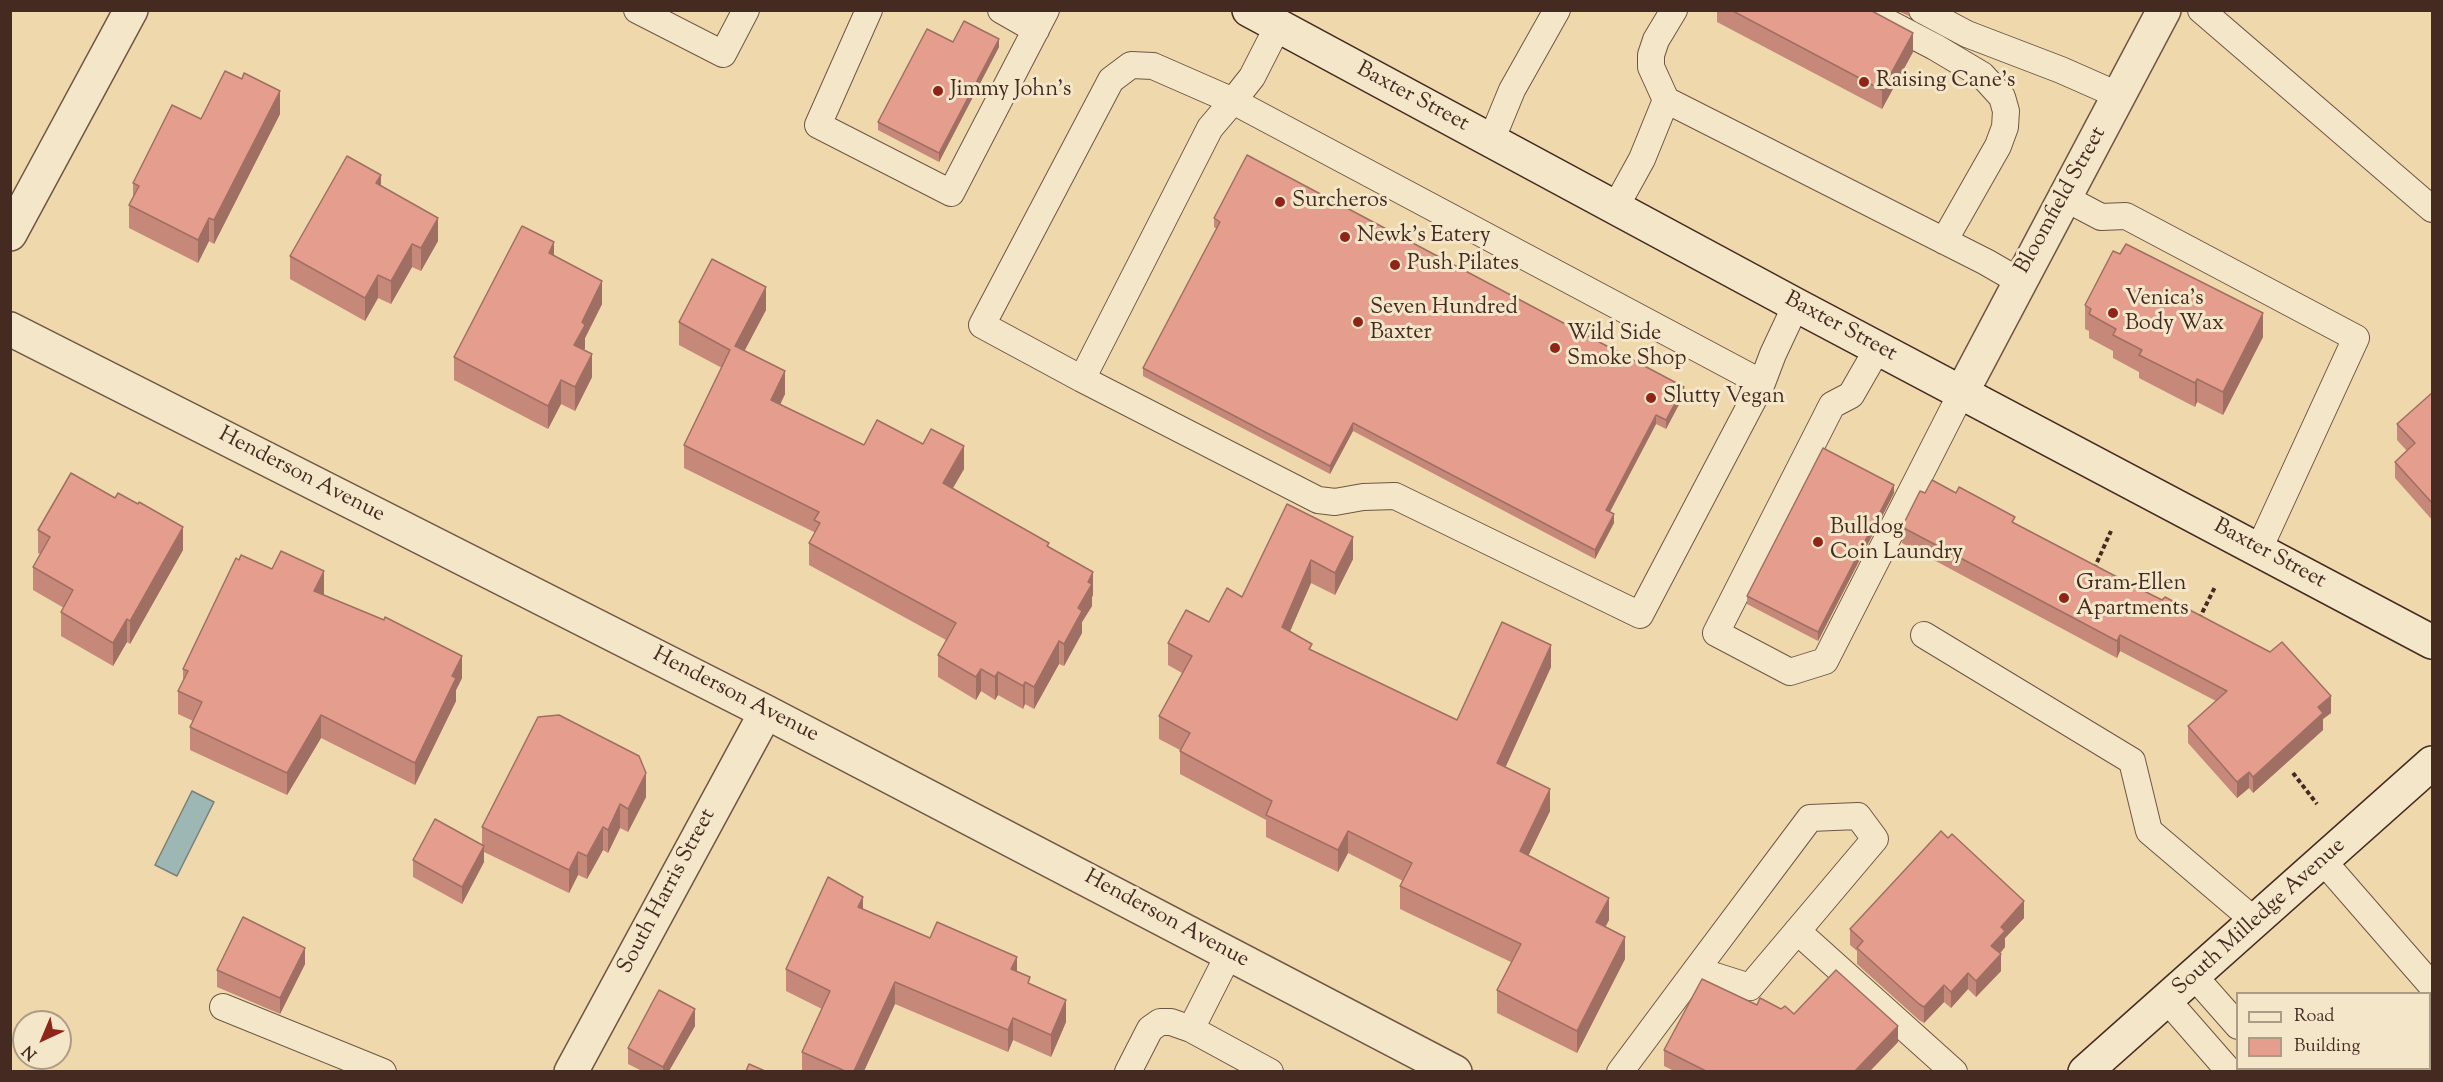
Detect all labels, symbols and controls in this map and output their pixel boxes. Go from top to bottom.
street label: Baxter Street [1351,57,1473,139]
place label: Raising Cane's [1876,69,2015,95]
marker: Raising Cane's [1857,75,1871,89]
place label: Jimmy John's [950,78,1071,104]
marker: Jimmy John's [931,84,945,98]
street label: Bloomfield Street [2011,123,2113,279]
place label: Surcheros [1292,189,1388,215]
marker: Surcheros [1273,195,1287,209]
place label: Newk’s Eatery [1357,224,1491,250]
marker: Newk’s Eatery [1338,230,1352,244]
place label: Push Pilates [1407,252,1519,278]
marker: Push Pilates [1388,258,1402,272]
street label: Baxter Street [1779,287,1901,369]
place label: Venica's Body Wax [2125,287,2224,338]
place label: Seven Hundred Baxter [1370,296,1518,348]
marker: Venica's Body Wax [2106,306,2120,320]
marker: Seven Hundred Baxter [1351,315,1365,329]
place label: Wild Side Smoke Shop [1567,322,1686,374]
marker: Wild Side Smoke Shop [1548,341,1562,355]
place label: Slutty Vegan [1663,385,1785,411]
marker: Slutty Vegan [1644,391,1658,405]
street label: Henderson Avenue [213,423,389,529]
street label: Baxter Street [2208,514,2330,596]
place label: Bulldog Coin Laundry [1830,516,1963,568]
marker: Bulldog Coin Laundry [1811,535,1825,549]
place label: Gram-Ellen Apartments [2076,572,2189,624]
marker: Gram-Ellen Apartments [2057,591,2071,605]
street label: Henderson Avenue [647,643,823,749]
street label: South Harris Street [613,805,723,979]
street label: South Milledge Avenue [2168,834,2352,1002]
street label: Henderson Avenue [1079,865,1253,975]
legend [2236,992,2431,1070]
text: Road [2294,1004,2334,1030]
north arrow [12,1010,72,1070]
text: Building [2294,1034,2360,1060]
text: N [18,1039,43,1065]

